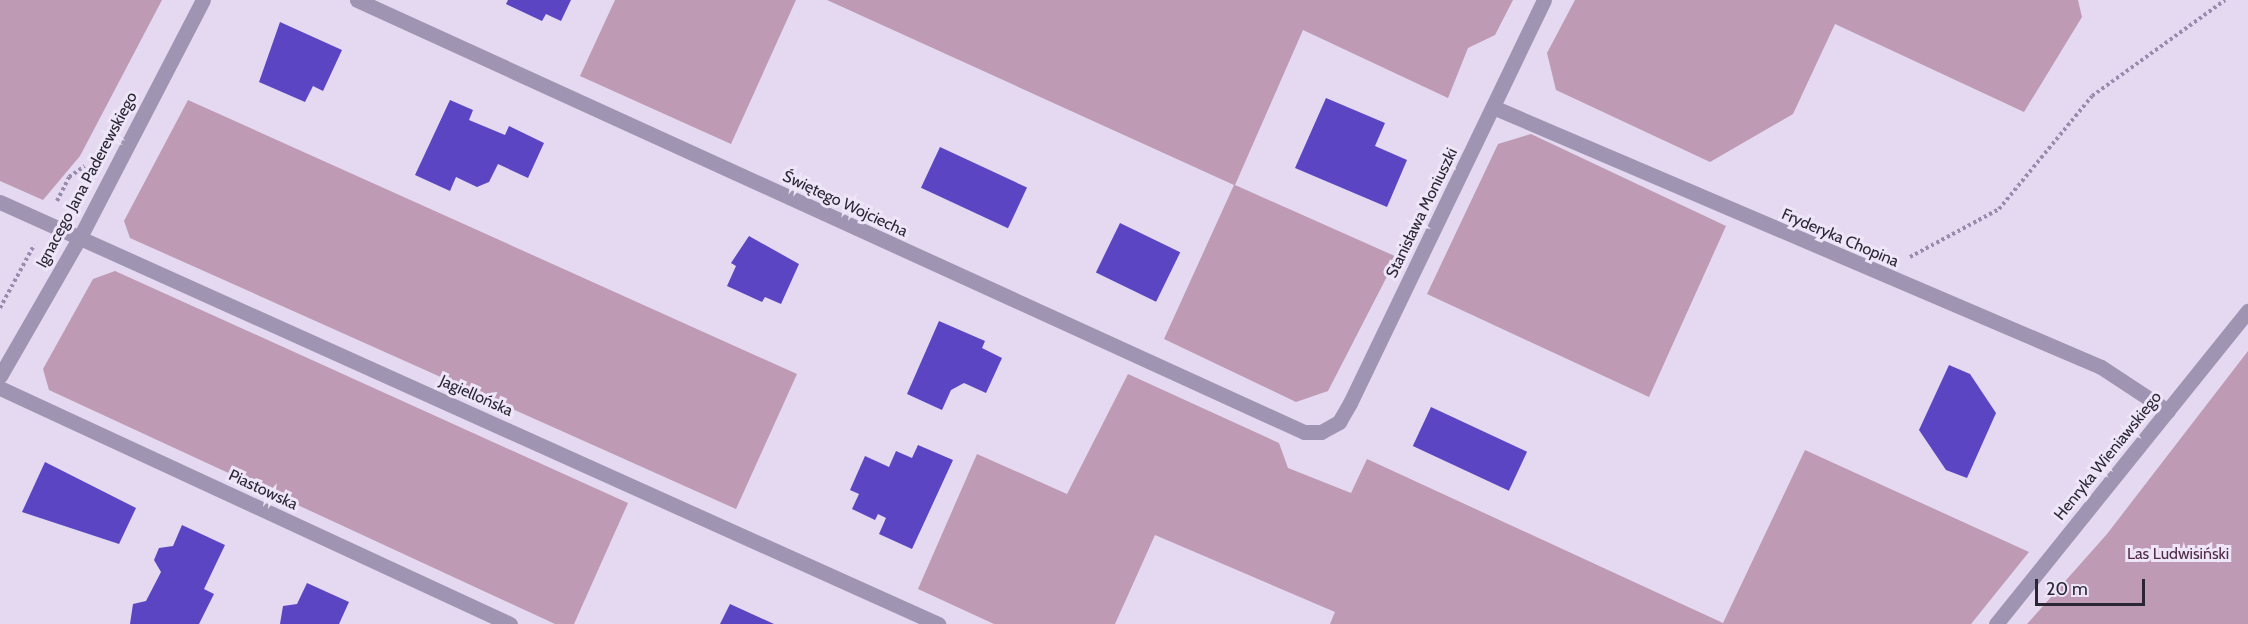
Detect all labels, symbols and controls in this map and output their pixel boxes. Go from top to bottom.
street label: Ignacego Jana Paderewskiego [32,89,142,271]
street label: Stanisława Moniuszki [1382,145,1462,281]
street label: Świętego Wojciecha [780,167,910,241]
street label: Fryderyka Chopina [1779,205,1901,271]
street label: Jagiellońska [436,371,516,421]
street label: Henryka Wieniawskiego [2050,388,2166,524]
street label: Piastowska [226,466,300,514]
park label: Las Ludwisiński [2127,544,2229,564]
scale bar [2038,567,2148,605]
text: 20 m [2046,578,2088,600]

